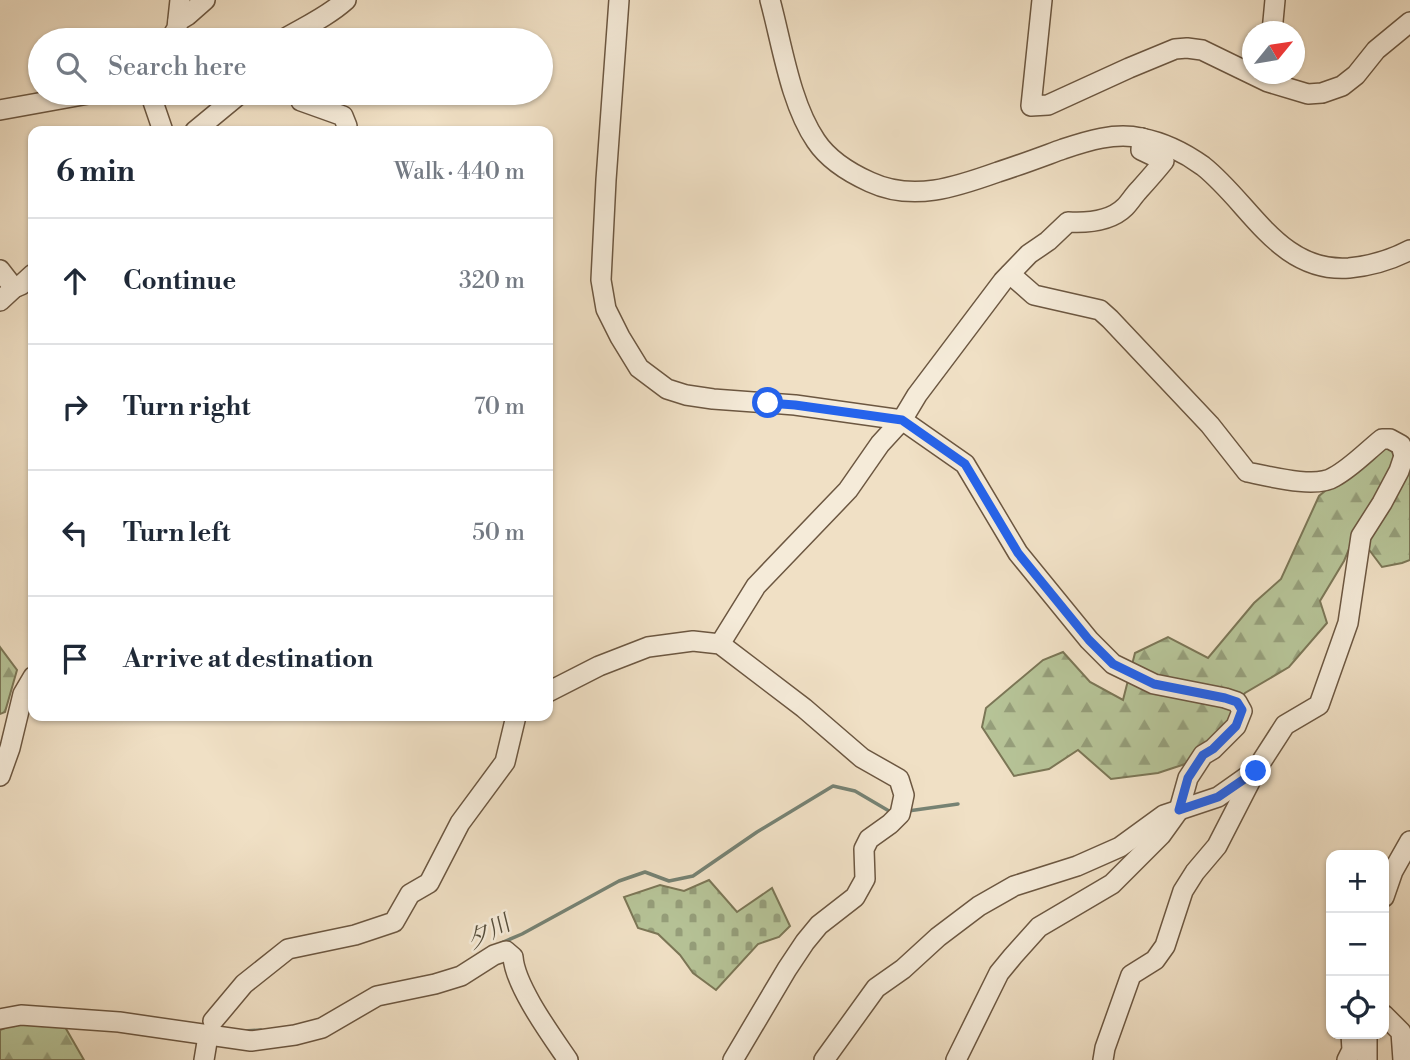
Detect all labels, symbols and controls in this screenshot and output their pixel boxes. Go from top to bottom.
north arrow [1242,21,1305,84]
search box [28,28,553,105]
icon: search [52,48,90,86]
text: Search here [108,51,247,83]
text: 6 min [56,153,135,191]
text: Walk · 440 m [394,158,525,186]
icon: ahead [56,262,94,300]
text: Continue [123,265,236,297]
text: 320 m [459,267,525,295]
route start [752,387,783,418]
icon: right [56,388,94,426]
text: Turn right [123,391,251,423]
text: 70 m [474,393,525,421]
icon: left [56,514,94,552]
text: Turn left [123,517,231,549]
text: 50 m [472,519,525,547]
icon: arrive [56,640,94,678]
text: Arrive at destination [123,643,373,675]
route end [1240,755,1271,786]
map controls [1326,850,1389,1039]
button: + [1326,850,1389,913]
water label: 夕川 [462,908,518,956]
button: − [1326,913,1389,976]
button: locate [1326,976,1389,1039]

